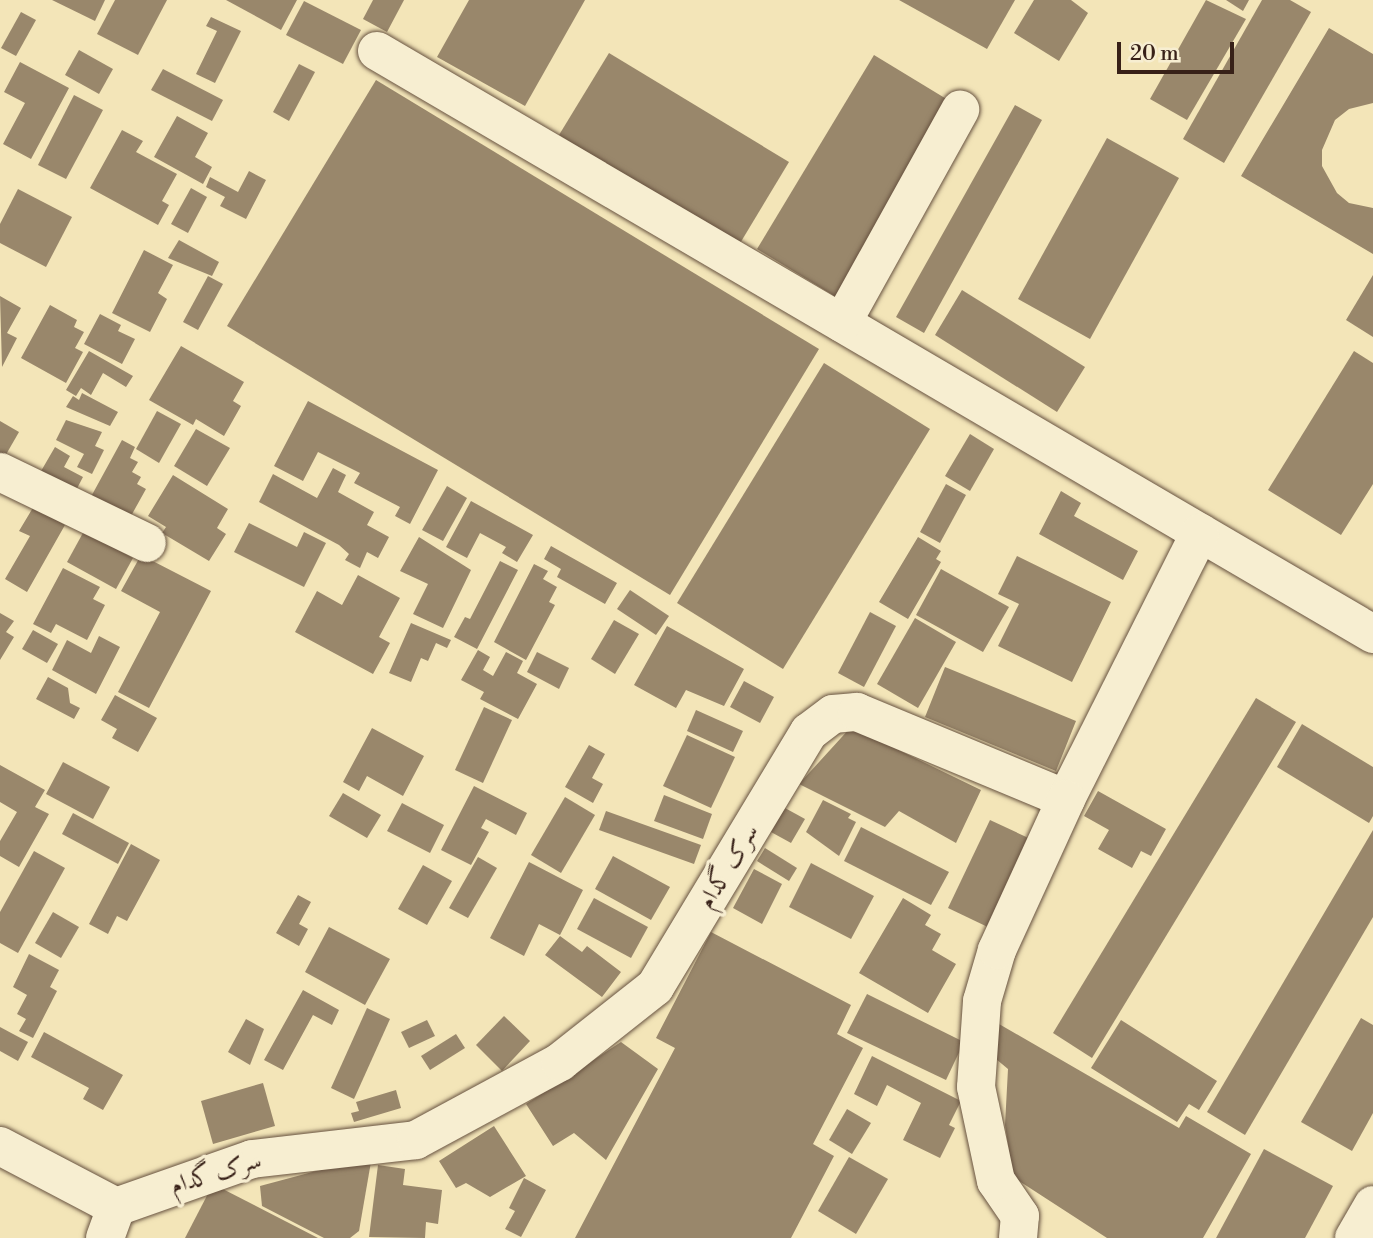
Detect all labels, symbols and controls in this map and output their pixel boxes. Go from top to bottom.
scale bar [1121,28,1238,72]
text: 20 m [1130,41,1179,67]
street label: سرک گدام [693,819,765,915]
street label: سرک گدام [167,1147,265,1201]

